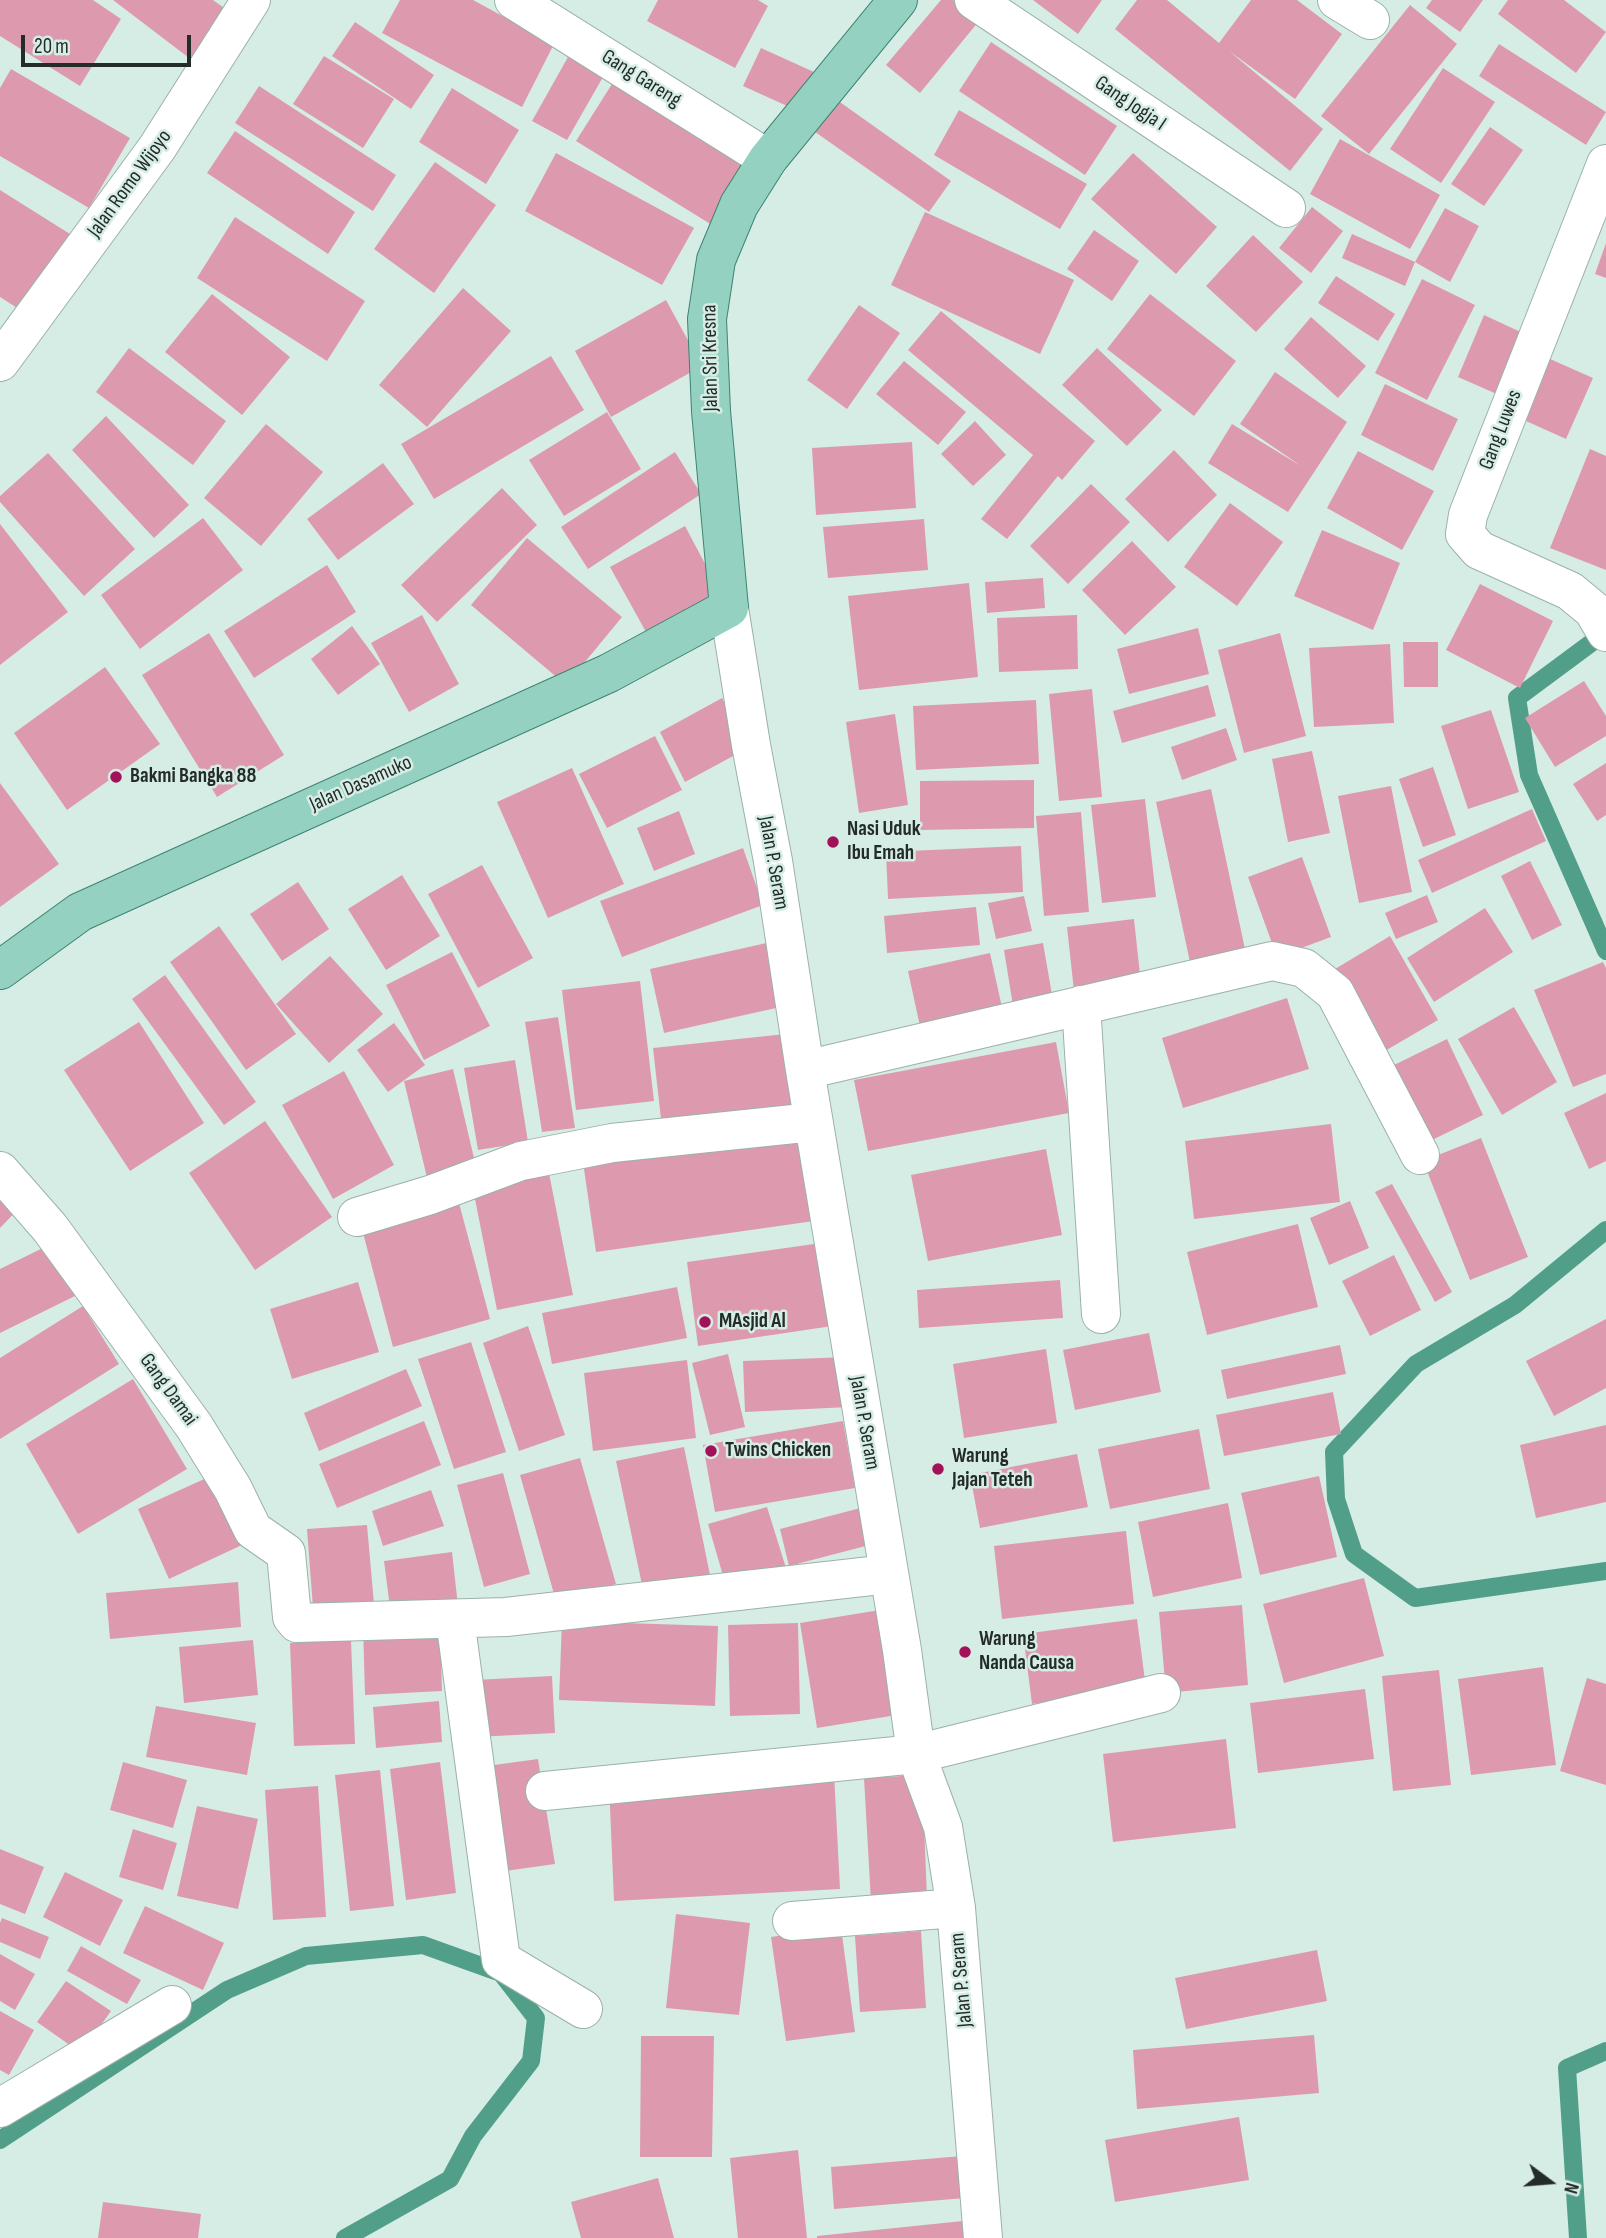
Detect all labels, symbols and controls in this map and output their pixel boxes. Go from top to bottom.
scale bar [24,21,194,65]
text: 20 m [34,34,69,59]
street label: Gang Gareng [597,45,685,113]
street label: Gang Jogja I [1090,71,1170,137]
street label: Jalan Romo Wijoyo [82,125,178,243]
street label: Jalan Sri Kresna [697,304,725,412]
street label: Gang Luwes [1474,387,1528,473]
street label: Jalan Dasamuko [306,750,416,818]
place label: Bakmi Bangka 88 [130,764,256,790]
marker: Bakmi Bangka 88 [108,769,124,785]
street label: Jalan P. Seram [752,814,794,912]
place label: Nasi Uduk Ibu Emah [847,817,921,867]
marker: Nasi Uduk Ibu Emah [825,834,841,850]
place label: MAsjid Al [719,1309,786,1335]
marker: MAsjid Al [697,1314,713,1330]
street label: Gang Damai [133,1349,203,1431]
street label: Jalan P. Seram [843,1374,885,1472]
place label: Twins Chicken [725,1438,831,1464]
marker: Twins Chicken [703,1443,719,1459]
place label: Warung Jajan Teteh [952,1444,1033,1494]
marker: Warung Jajan Teteh [930,1461,946,1477]
place label: Warung Nanda Causa [979,1627,1074,1677]
marker: Warung Nanda Causa [957,1644,973,1660]
street label: Jalan P. Seram [945,1932,979,2028]
north arrow [1515,2147,1585,2217]
text: N [1558,2180,1583,2196]

